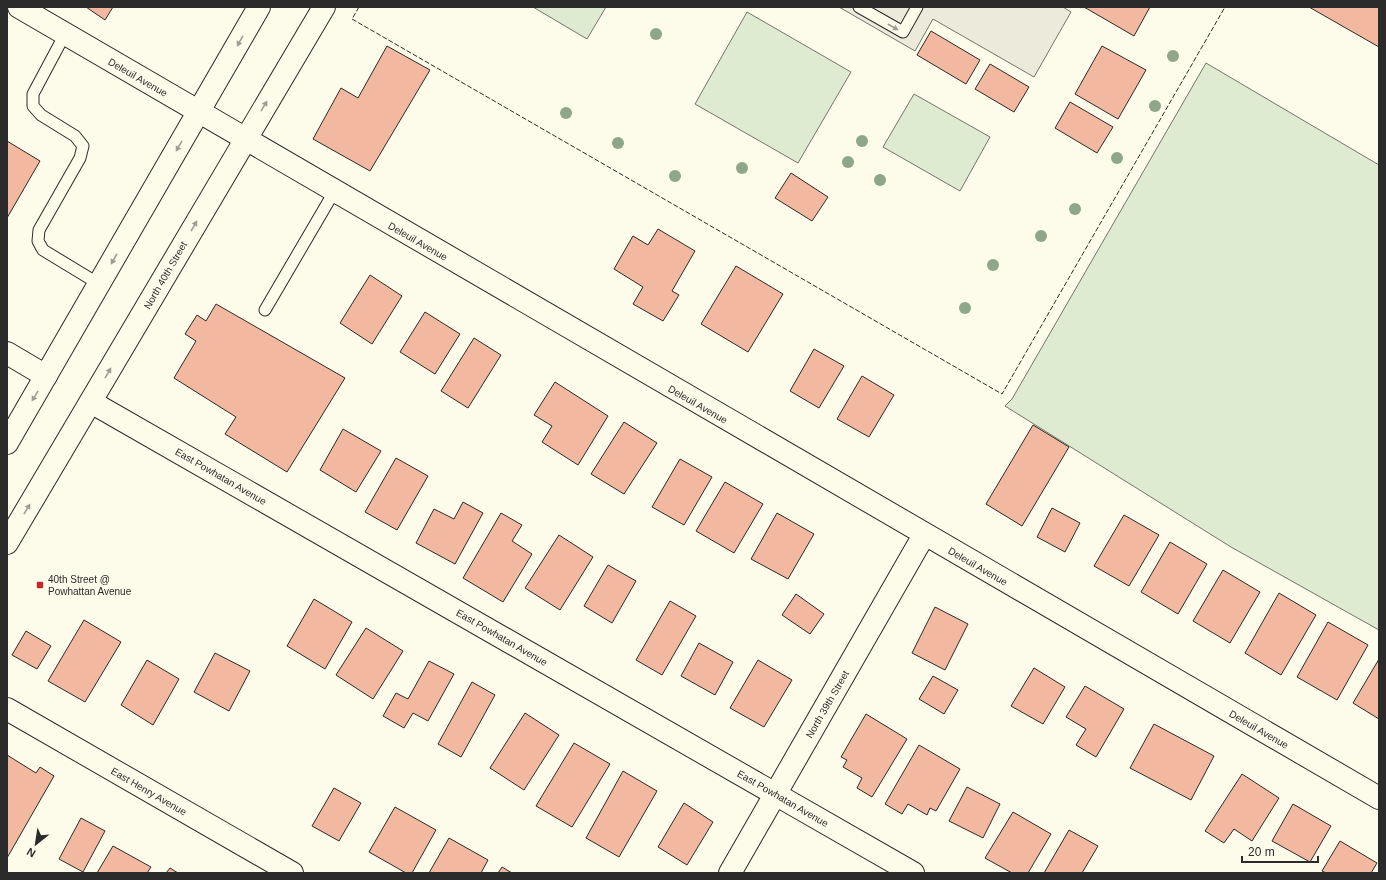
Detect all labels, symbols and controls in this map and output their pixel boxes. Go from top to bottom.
one-way arrow [887,23,899,30]
one-way arrow [236,35,243,47]
street label: Deleuil Avenue [106,56,170,99]
one-way arrow [261,100,268,112]
one-way arrow [175,140,182,152]
one-way arrow [190,220,197,232]
street label: Deleuil Avenue [386,220,450,263]
street label: North 40th Street [142,239,189,311]
one-way arrow [110,253,117,265]
one-way arrow [104,367,111,379]
street label: Deleuil Avenue [666,383,730,426]
one-way arrow [31,390,38,402]
street label: East Powhatan Avenue [173,446,269,507]
one-way arrow [23,504,31,514]
street label: Deleuil Avenue [946,545,1010,588]
place label: 40th Street @ Powhattan Avenue [48,574,132,597]
marker: 40th Street @ Powhattan Avenue [35,580,45,590]
street label: East Powhatan Avenue [454,607,550,668]
street label: North 39th Street [804,668,851,740]
street label: Deleuil Avenue [1227,708,1291,751]
street label: East Henry Avenue [109,765,189,818]
street label: East Powhatan Avenue [735,768,831,829]
north arrow [16,824,56,864]
scale bar [1242,838,1318,864]
text: N [25,845,37,860]
text: 20 m [1248,845,1275,859]

